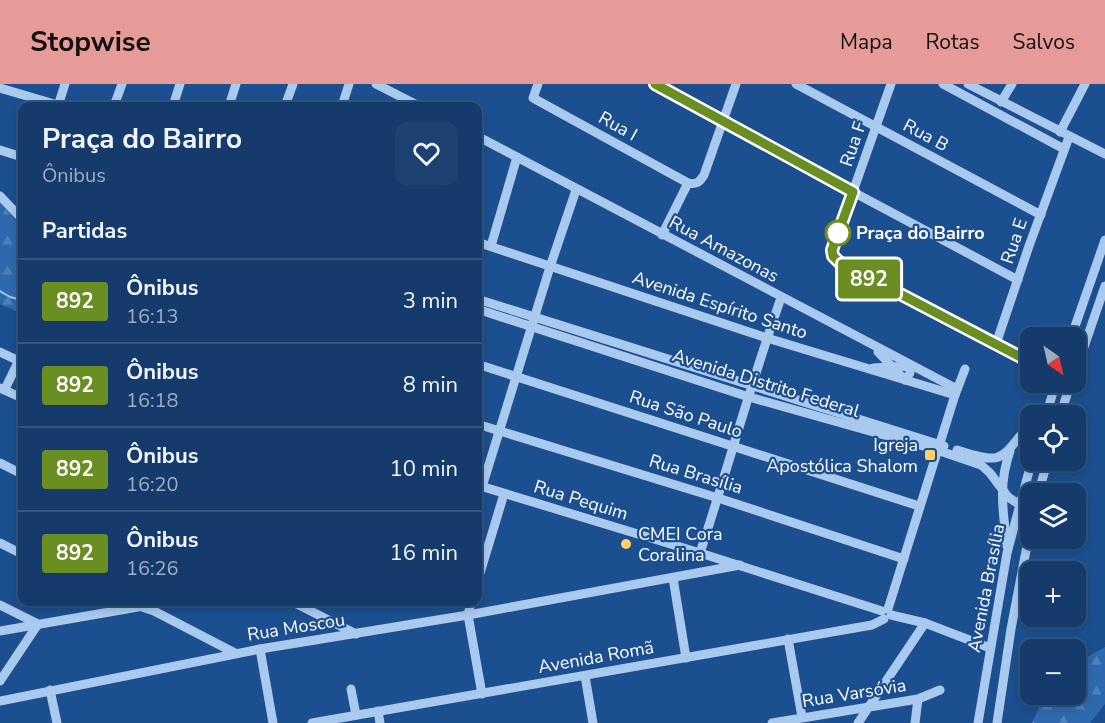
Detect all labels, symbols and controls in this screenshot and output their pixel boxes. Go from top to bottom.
text: Stopwise [30,23,151,61]
text: Mapa [840,28,893,56]
text: Rotas [926,28,980,56]
text: Salvos [1013,28,1075,56]
street label: Rua I [594,106,642,146]
street label: Rua B [899,113,953,157]
street label: Rua F [834,118,872,170]
text: Praça do Bairro [42,120,242,158]
button: heart [395,122,458,185]
text: Ônibus [42,162,106,189]
street label: Rua Amazonas [665,210,783,288]
street label: Rua E [995,215,1033,267]
text: Partidas [42,216,127,246]
marker: Praça do Bairro [825,220,851,246]
place label: Praça do Bairro [856,221,985,245]
line badge: 892 [834,260,904,298]
street label: Avenida Espírito Santo [629,265,811,345]
text: 892 [850,265,888,293]
text: Ônibus [126,273,198,303]
text: 3 min [403,286,458,316]
text: 892 [56,287,94,315]
text: 16:13 [126,303,179,330]
north arrow [1020,327,1086,393]
map controls [1020,327,1086,705]
street label: Avenida Distrito Federal [669,343,863,423]
text: Ônibus [126,357,198,387]
text: 8 min [403,370,458,400]
text: 892 [56,371,94,399]
street label: Rua São Paulo [626,384,746,444]
text: 16:18 [126,387,179,414]
button: locate [1020,405,1086,471]
place label: Igreja Apostólica Shalom [766,433,918,478]
text: Ônibus [126,441,198,471]
street label: Rua Brasília [646,448,746,500]
marker: Igreja Apostólica Shalom [923,448,937,462]
text: 10 min [390,454,458,484]
text: 892 [56,455,94,483]
text: 16:20 [126,471,179,498]
street label: Rua Pequim [531,474,631,526]
button: layers [1020,483,1086,549]
place label: CMEI Cora Coralina [638,522,723,567]
street label: Avenida Brasília [962,522,1010,654]
text: Ônibus [126,525,198,555]
marker: CMEI Cora Coralina [619,537,633,551]
text: 16 min [390,538,458,568]
text: 892 [56,539,94,567]
text: 16:26 [126,555,179,582]
button: + [1020,561,1086,627]
street label: Rua Moscou [245,607,347,647]
street label: Avenida Romã [536,635,656,679]
button: − [1020,639,1086,705]
street label: Rua Varsóvia [800,673,908,713]

